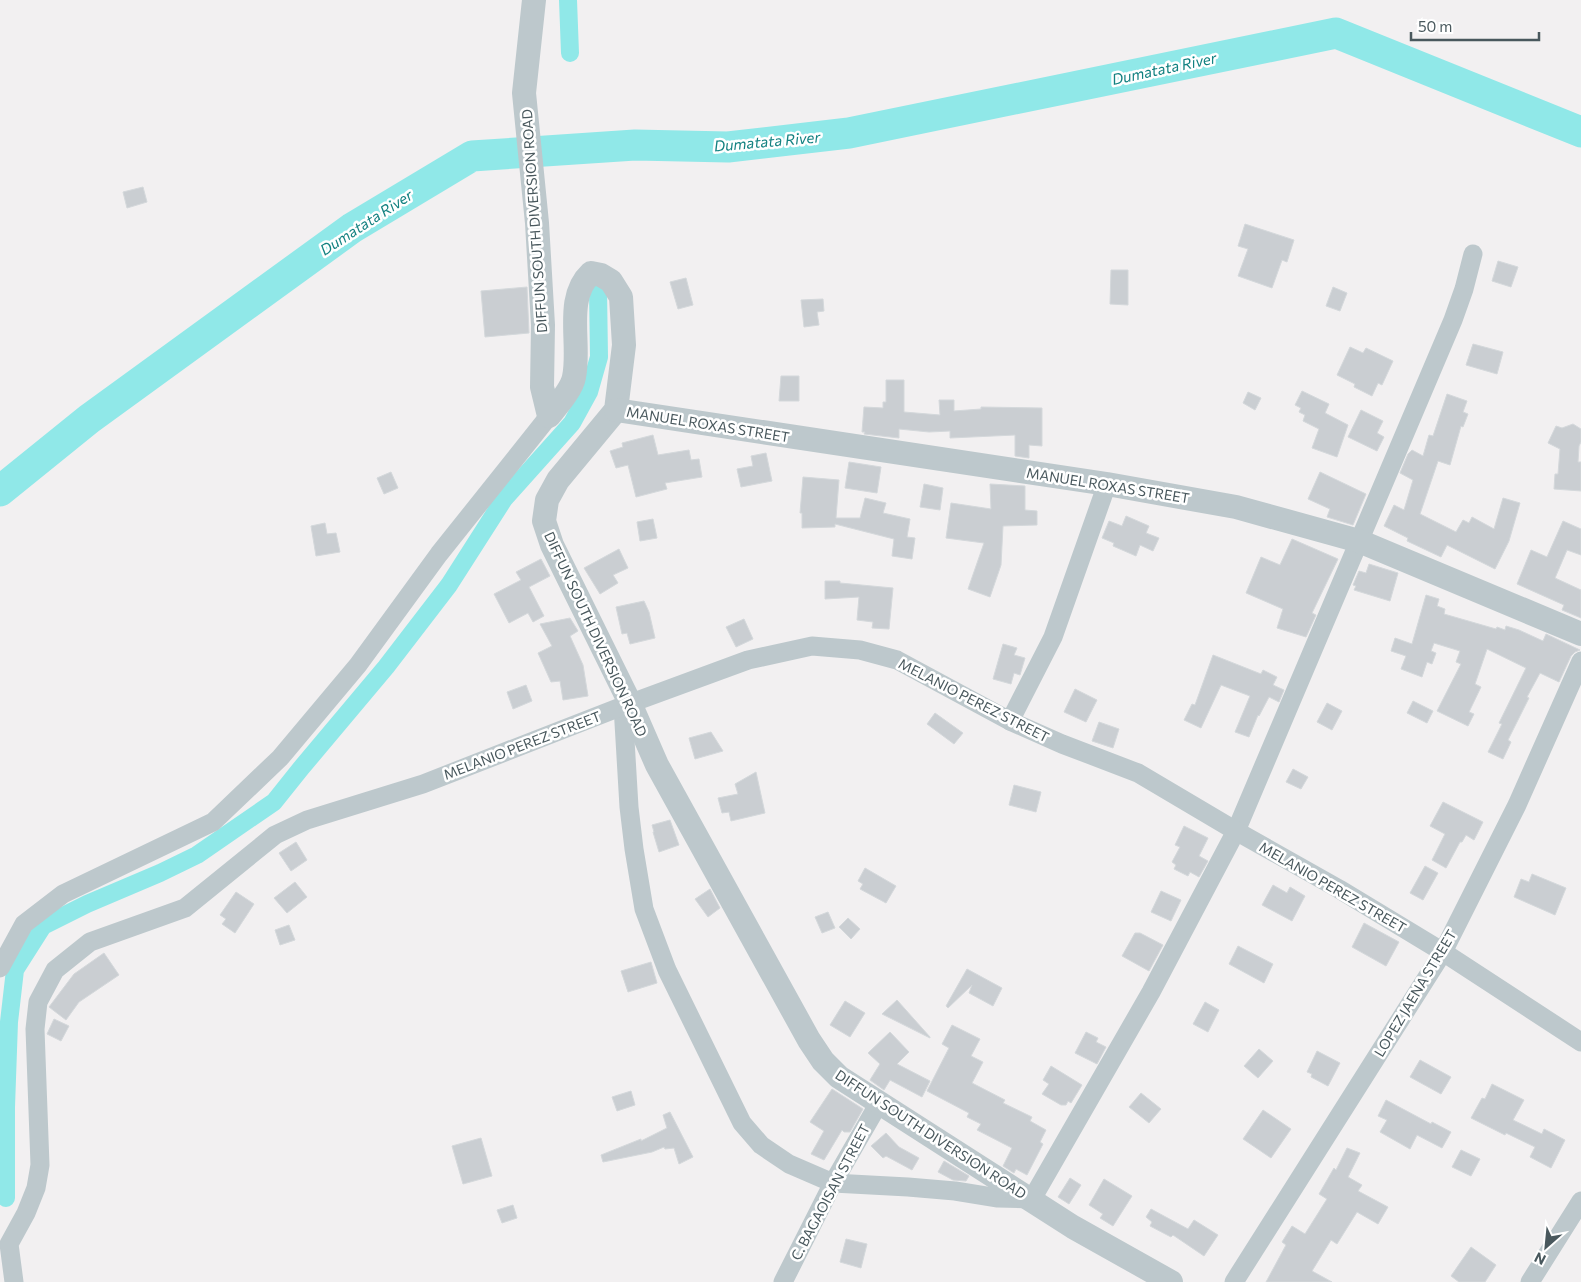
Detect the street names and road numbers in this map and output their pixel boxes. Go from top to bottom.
street label: DIFFUN SOUTH DIVERSION ROAD [518,109,550,333]
street label: MANUEL ROXAS STREET [625,403,791,445]
street label: MANUEL ROXAS STREET [1025,464,1191,506]
street label: DIFFUN SOUTH DIVERSION ROAD [541,529,651,739]
street label: MELANIO PEREZ STREET [896,655,1052,745]
street label: MELANIO PEREZ STREET [441,707,603,783]
street label: MELANIO PEREZ STREET [1257,838,1410,936]
street label: LOPEZ JAENA STREET [1370,926,1460,1060]
street label: DIFFUN SOUTH DIVERSION ROAD [832,1066,1030,1202]
street label: C. BAGAOISAN STREET [787,1121,873,1263]

